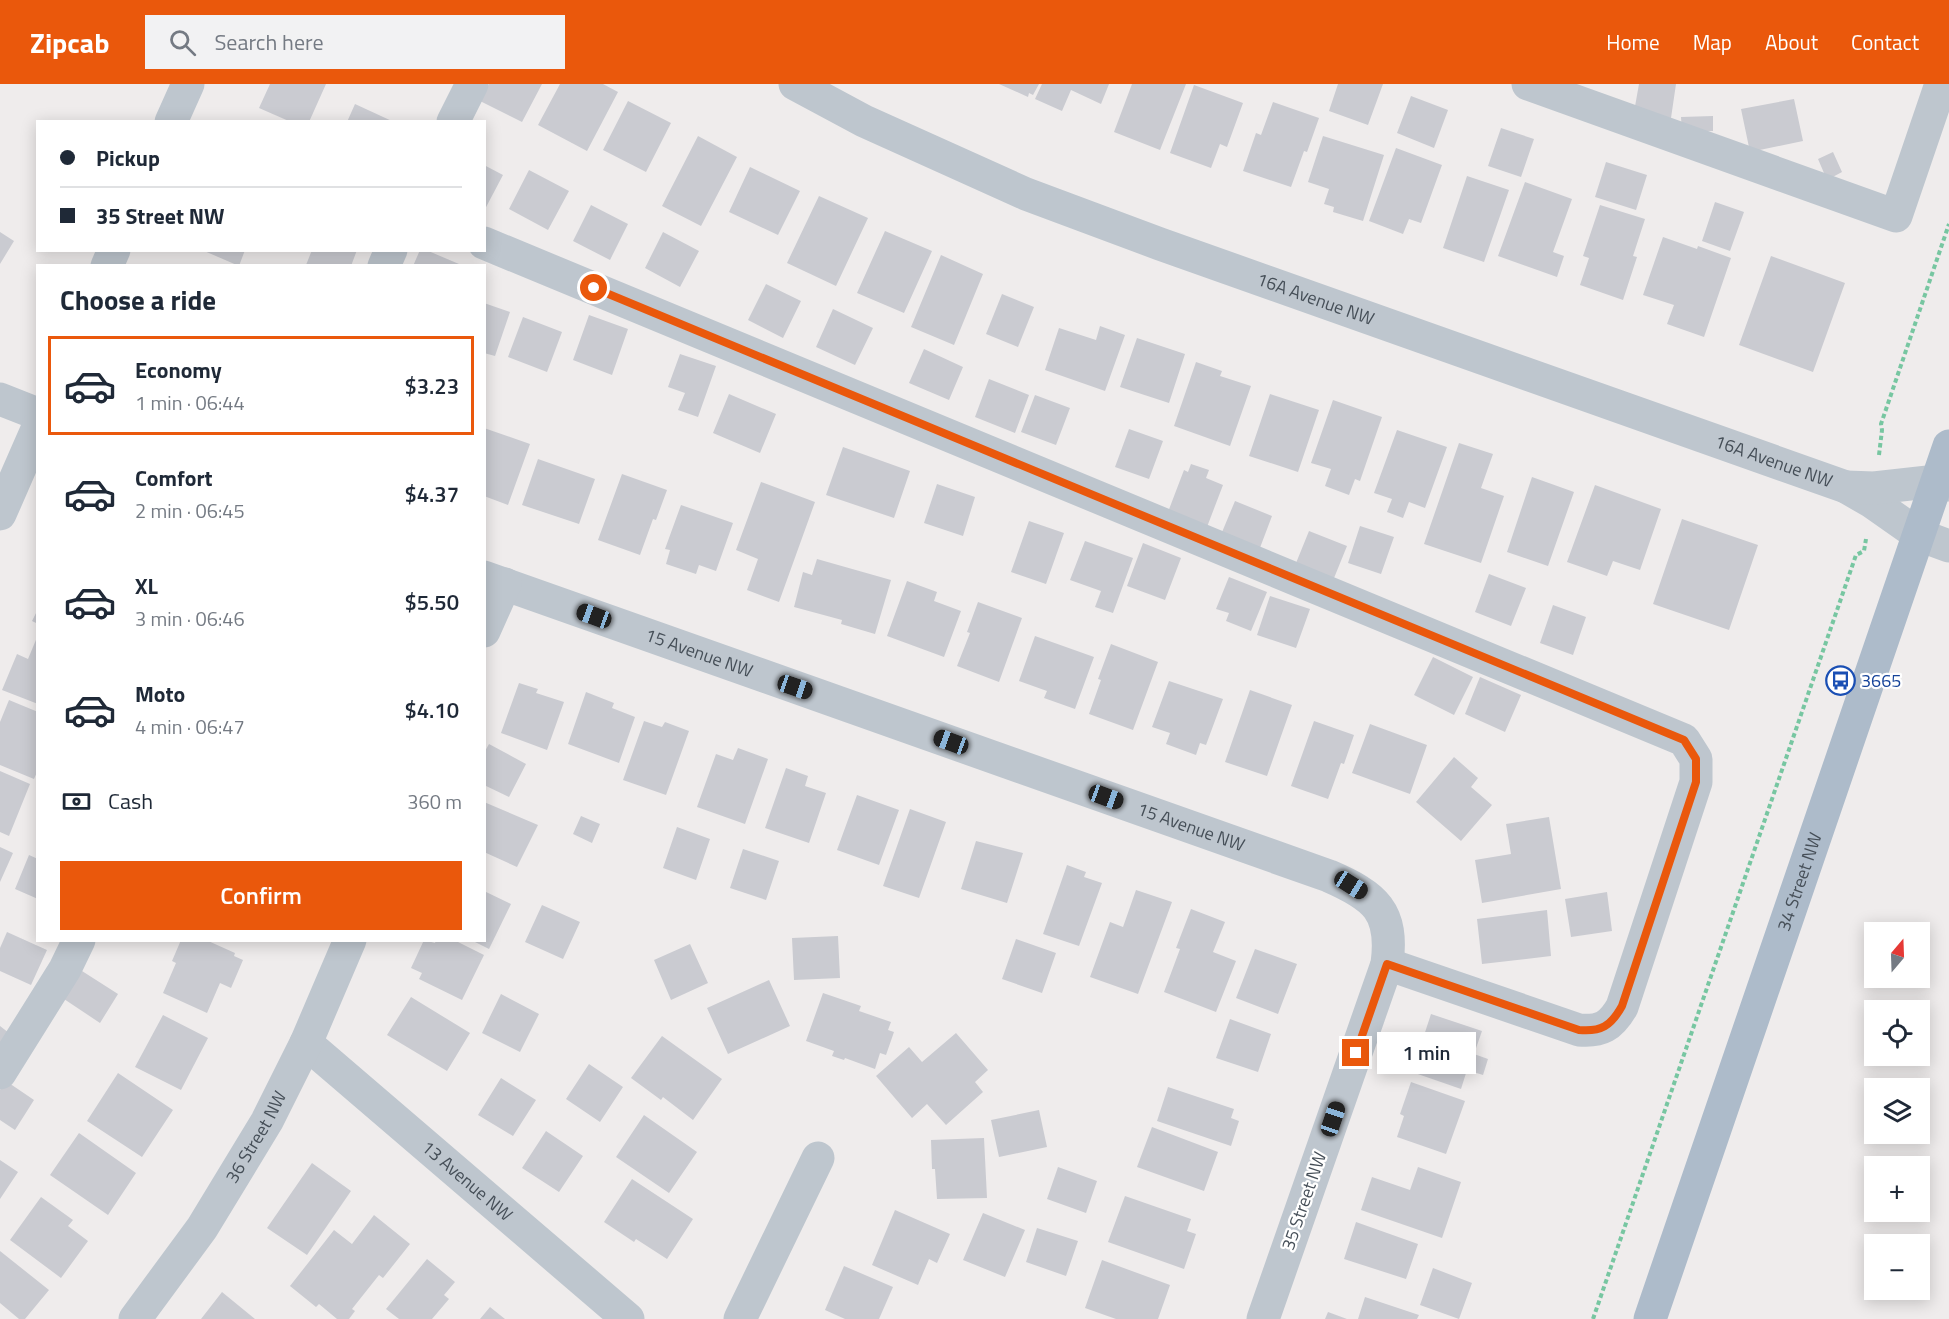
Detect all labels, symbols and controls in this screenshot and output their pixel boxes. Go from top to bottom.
search box [145,15,565,69]
text: Zipcab [30,21,109,64]
text: Search here [214,25,324,59]
icon: search [166,26,199,59]
text: Home [1606,26,1660,58]
text: Map [1693,26,1732,58]
text: About [1765,26,1818,58]
text: Contact [1851,26,1919,58]
text: Pickup [96,141,160,175]
text: 35 Street NW [96,199,225,233]
street label: 16A Avenue NW [1253,265,1378,332]
route start [580,274,607,301]
text: Choose a ride [60,279,216,320]
text: Economy [135,353,222,387]
icon: car [63,359,117,413]
text: $3.23 [404,369,459,403]
text: 1 min · 06:44 [135,387,245,418]
street label: 16A Avenue NW [1711,428,1836,494]
text: Comfort [135,461,213,495]
icon: car [63,467,117,521]
text: $4.37 [404,477,459,511]
text: 2 min · 06:45 [135,495,245,526]
text: XL [135,569,158,603]
icon: car [63,575,117,629]
text: $5.50 [404,585,459,619]
car [574,601,614,631]
text: 3 min · 06:46 [135,603,245,634]
street label: 15 Avenue NW [642,621,757,684]
bus stop icon: 3665 [1824,665,1856,697]
place label: 3665 [1861,667,1901,694]
car [775,673,815,701]
text: Moto [135,677,185,711]
icon: car [63,683,117,737]
text: $4.10 [404,693,459,727]
text: 4 min · 06:47 [135,711,245,742]
car [931,727,971,757]
car [1086,782,1126,812]
text: Cash [108,784,153,818]
icon: cash [60,785,93,818]
text: 360 m [407,786,462,817]
street label: 15 Avenue NW [1134,795,1249,858]
street label: 34 Street NW [1770,829,1829,935]
button: Confirm [60,861,462,930]
car [1331,868,1371,902]
north arrow [1864,922,1930,988]
map controls [1864,922,1930,1300]
button: locate [1864,1000,1930,1066]
callout: 1 min [1377,1032,1476,1074]
text: 1 min [1402,1037,1451,1068]
route end [1342,1039,1369,1066]
button: layers [1864,1078,1930,1144]
street label: 36 Street NW [218,1086,293,1188]
car [1319,1099,1347,1139]
street label: 13 Avenue NW [416,1134,519,1228]
street label: 35 Street NW [1274,1148,1333,1254]
button: + [1864,1156,1930,1222]
button: − [1864,1234,1930,1300]

